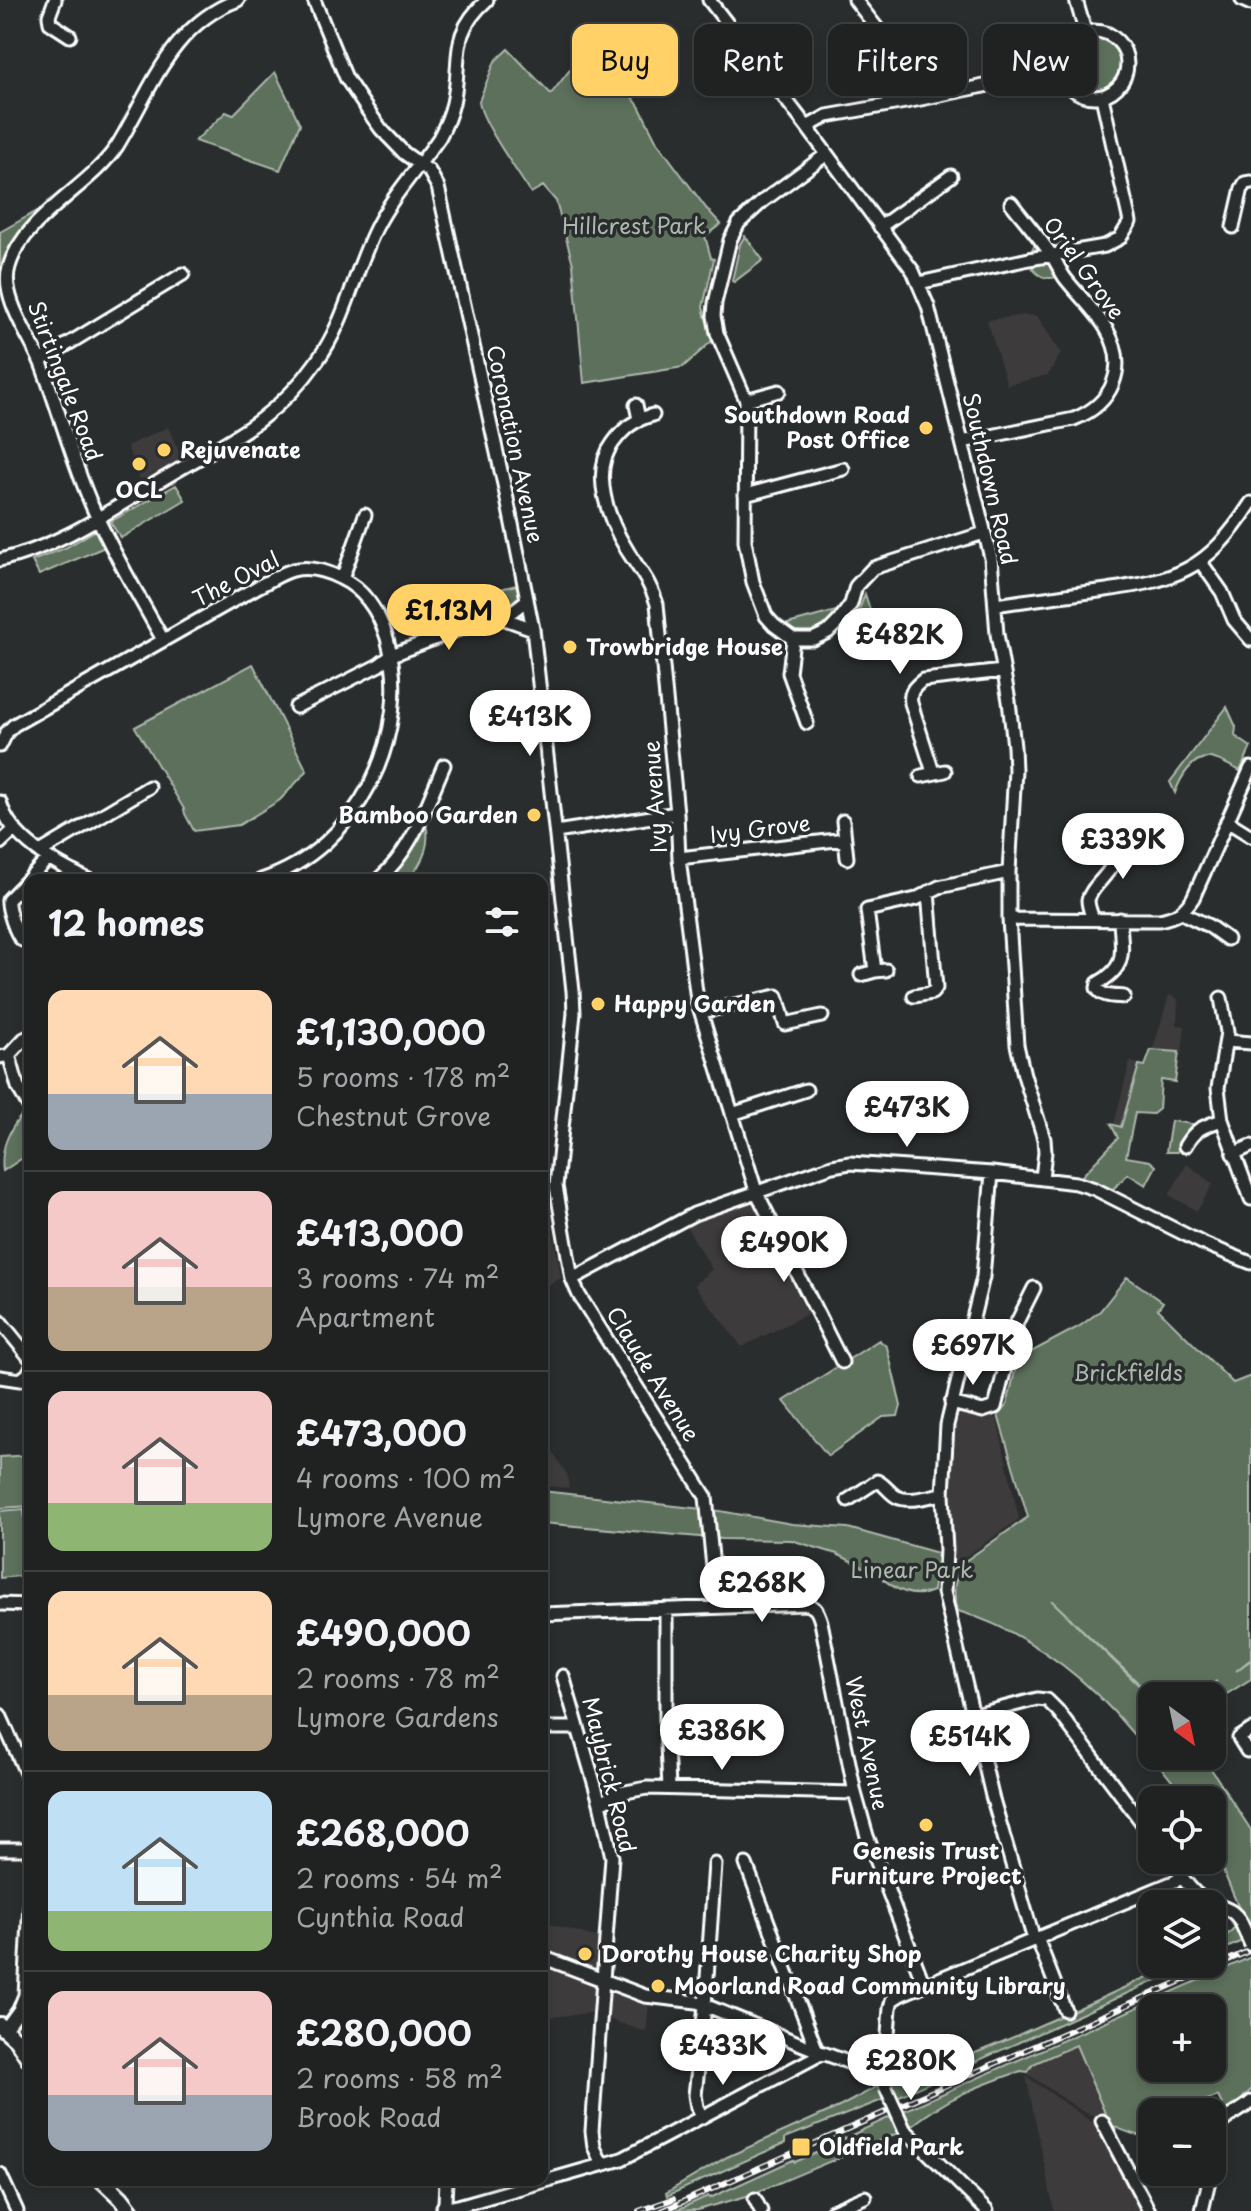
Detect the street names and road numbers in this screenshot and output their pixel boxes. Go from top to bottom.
street label: Oriel Grove [1036,209,1134,325]
street label: Stirtingale Road [21,295,112,465]
street label: Coronation Avenue [479,342,554,546]
street label: Southdown Road [956,389,1027,568]
street label: The Oval [186,542,285,614]
street label: Ivy Avenue [633,740,674,855]
street label: Ivy Grove [708,805,812,850]
street label: Claude Avenue [600,1299,709,1447]
street label: West Avenue [838,1673,899,1813]
street label: Maybrick Road [575,1693,646,1856]

